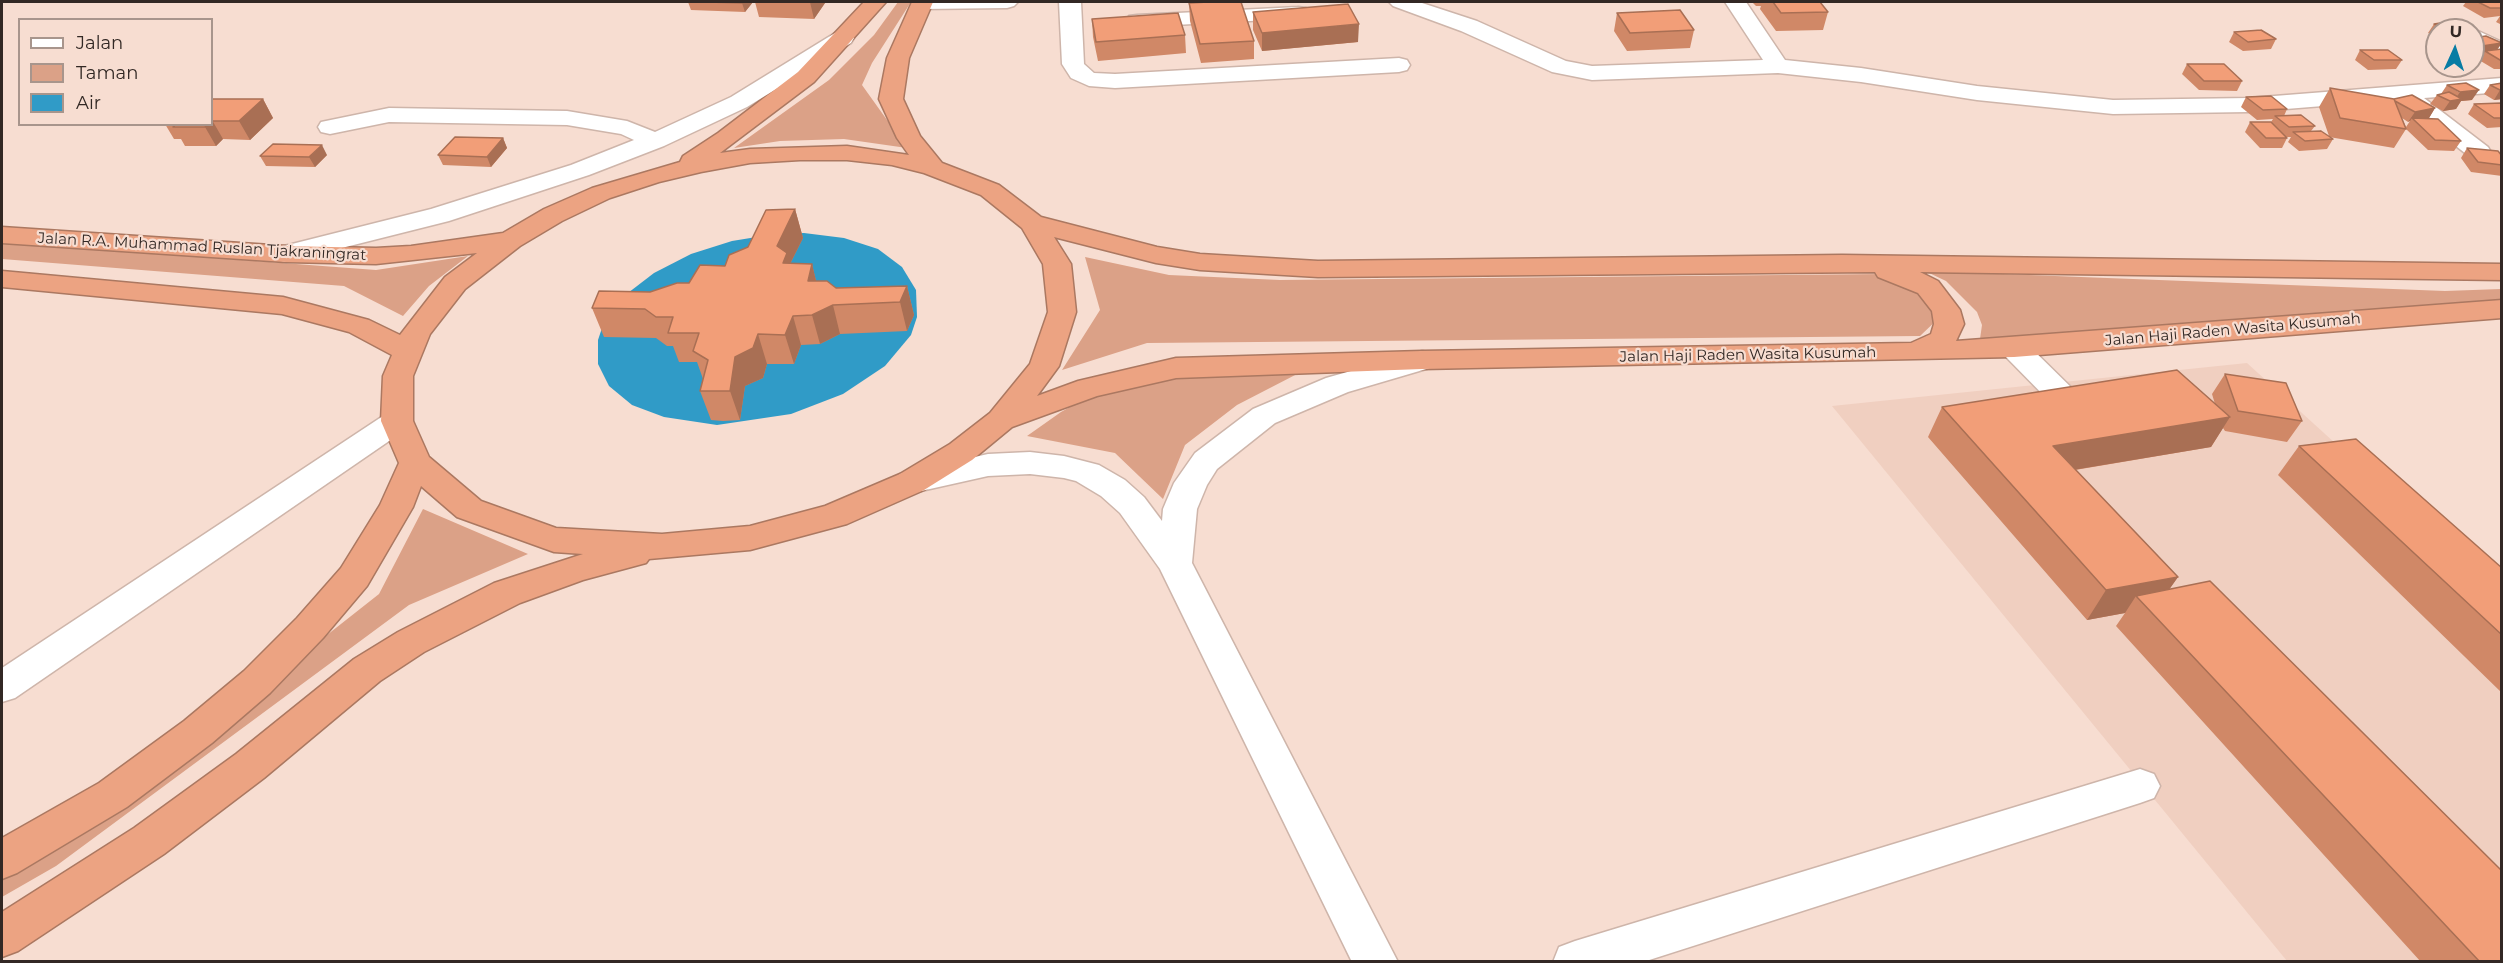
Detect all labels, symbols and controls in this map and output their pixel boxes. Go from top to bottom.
legend [18,18,213,126]
north arrow [2425,18,2485,78]
text: U [2449,22,2463,41]
text: Jalan [76,32,123,54]
text: Taman [76,62,138,84]
text: Air [76,92,101,114]
street label: Jalan R.A. Muhammad Ruslan Tjakraningrat [37,229,367,265]
street label: Jalan Haji Raden Wasita Kusumah [2104,310,2362,350]
street label: Jalan Haji Raden Wasita Kusumah [1620,344,1876,366]

